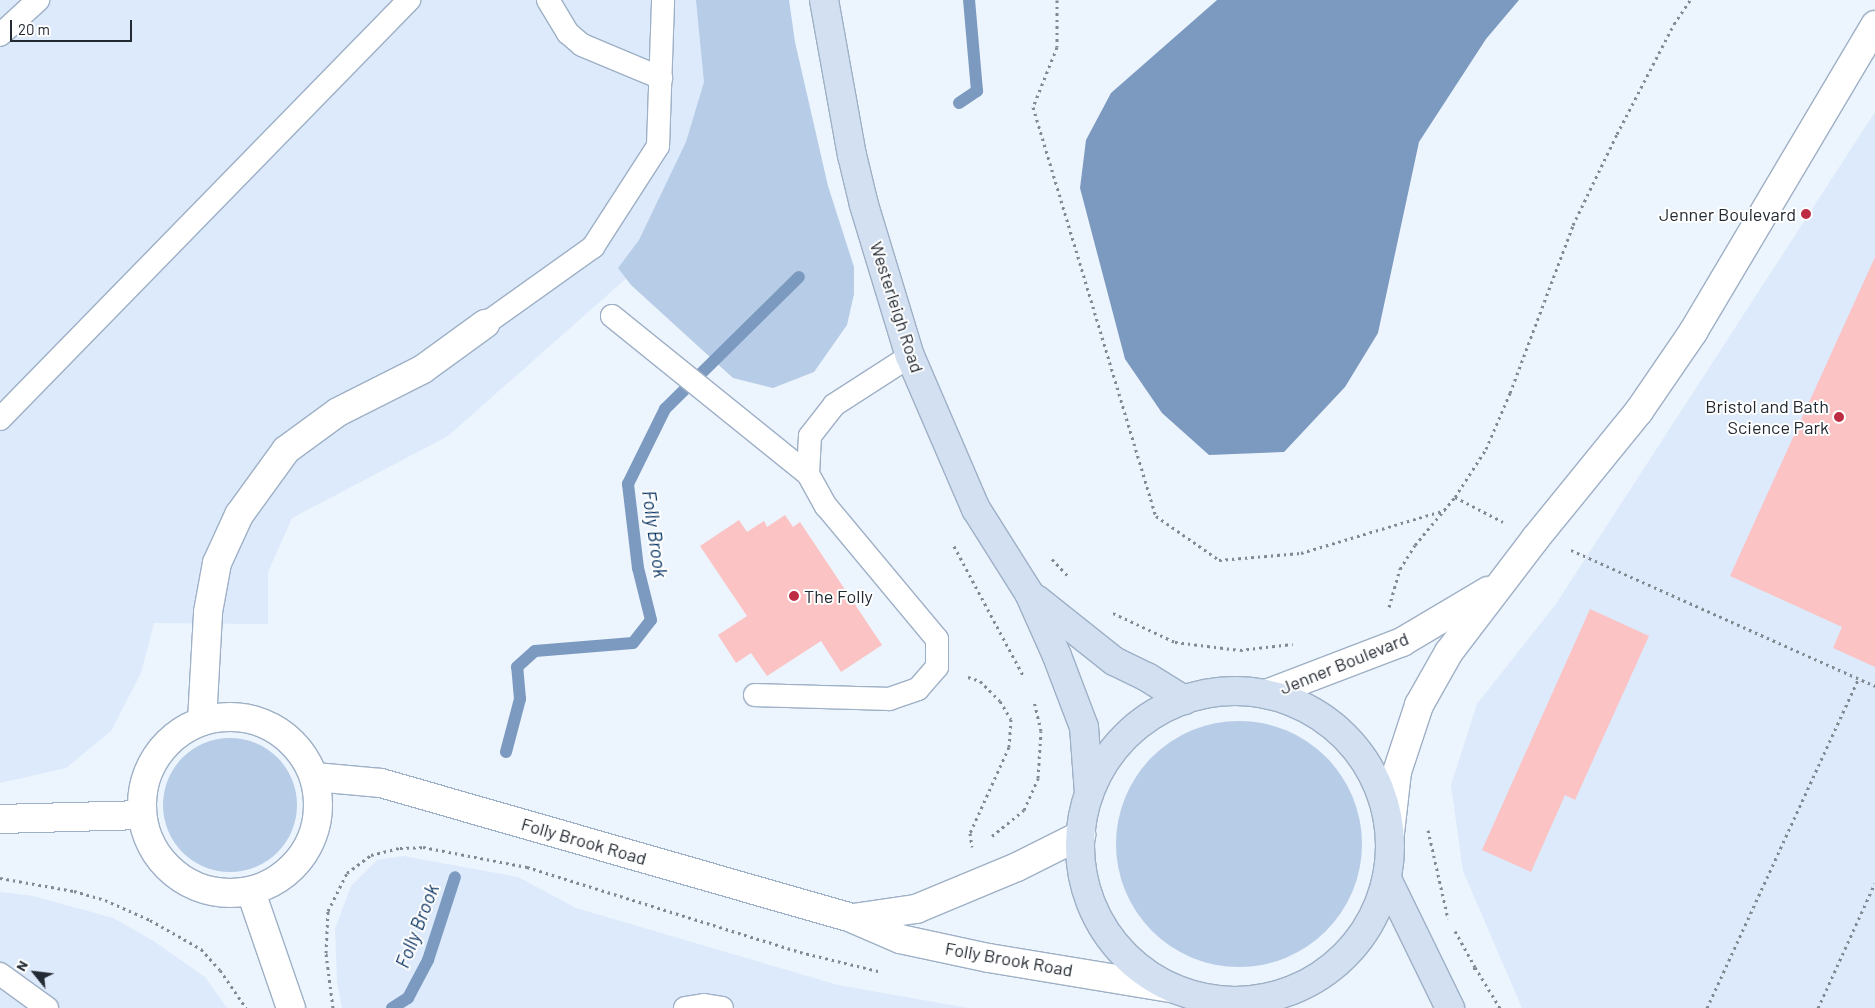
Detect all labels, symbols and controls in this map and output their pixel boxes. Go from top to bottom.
scale bar [12,10,135,42]
text: 20 m [18,20,50,38]
place label: Jenner Boulevard [1659,203,1796,225]
marker: Jenner Boulevard [1800,208,1812,220]
street label: Westerleigh Road [866,239,928,375]
place label: Bristol and Bath Science Park [1705,396,1829,438]
marker: Bristol and Bath Science Park [1833,411,1845,423]
water label: Folly Brook [638,489,672,579]
place label: The Folly [804,585,873,607]
marker: The Folly [788,590,800,602]
street label: Jenner Boulevard [1276,627,1412,699]
street label: Folly Brook Road [519,813,649,869]
water label: Folly Brook [391,881,443,971]
street label: Folly Brook Road [943,937,1075,981]
north arrow [10,948,60,998]
text: N [12,957,31,974]

